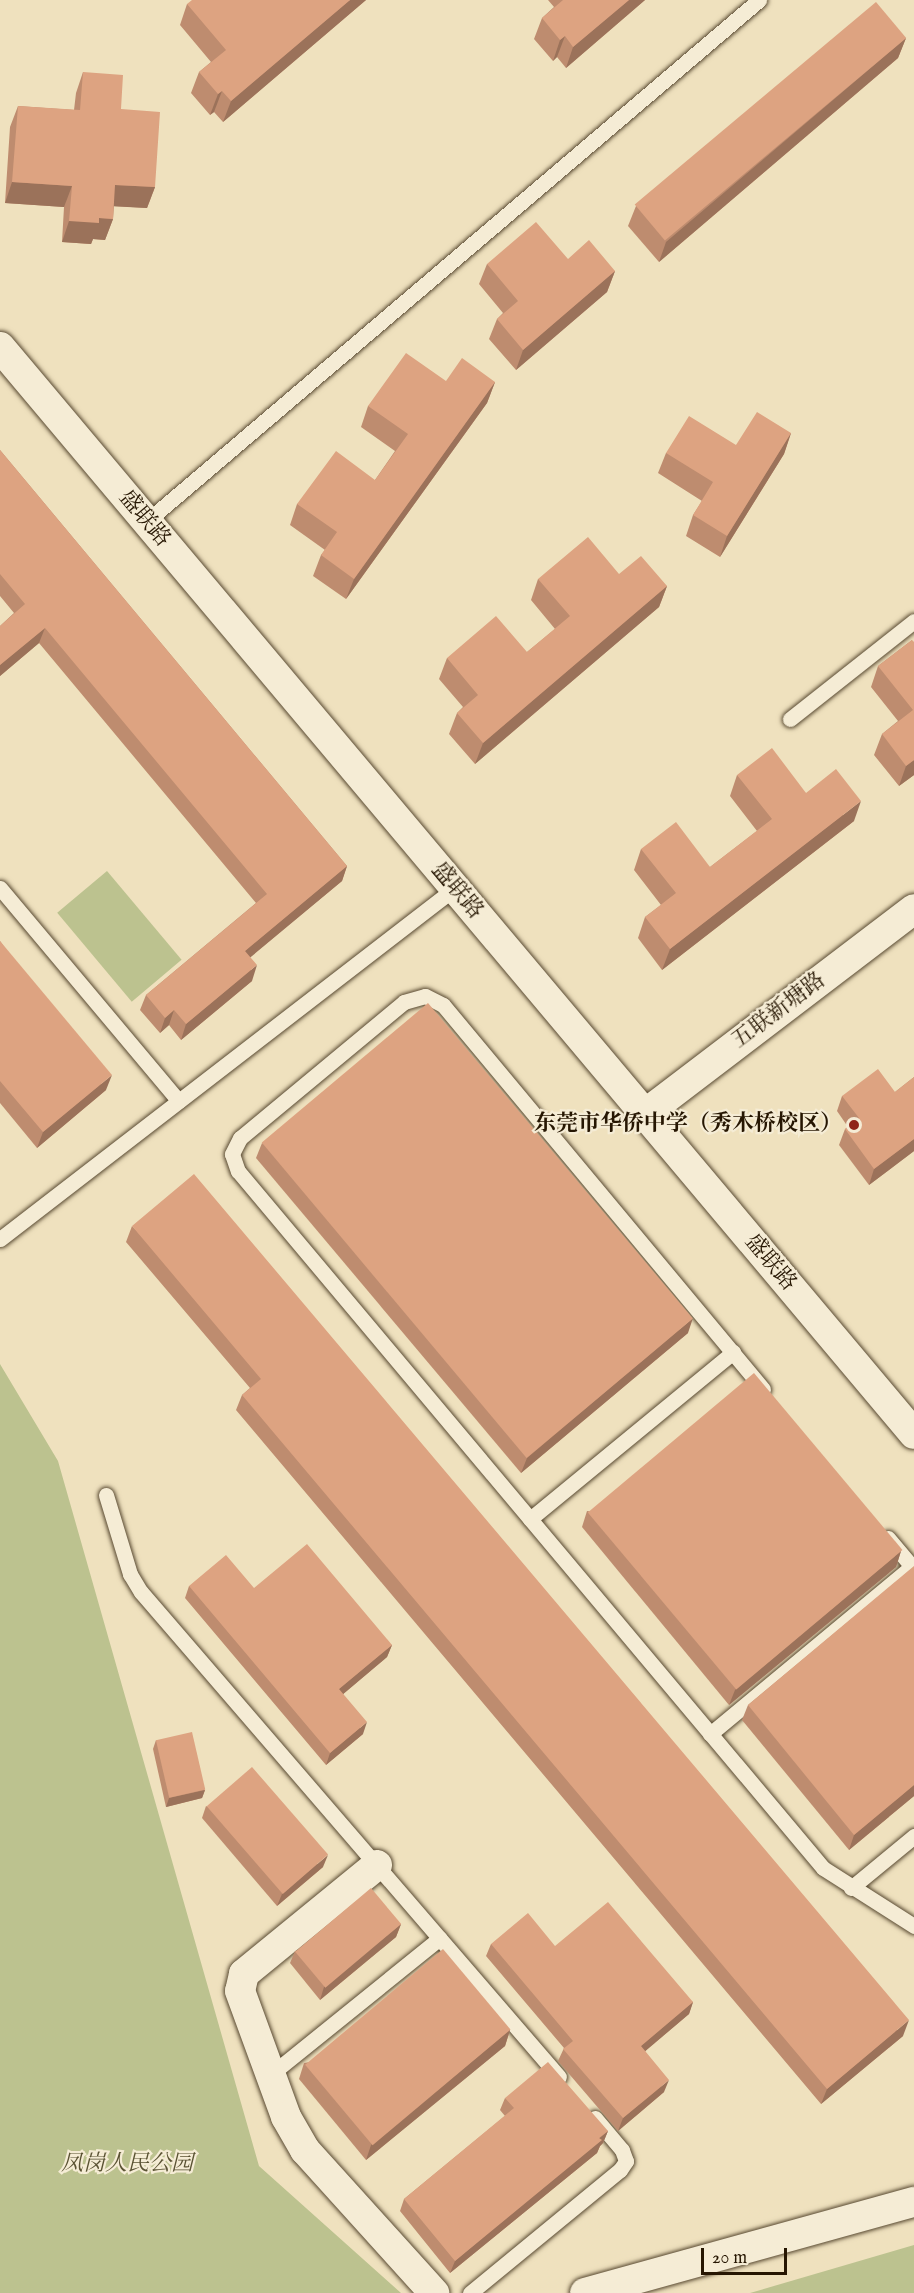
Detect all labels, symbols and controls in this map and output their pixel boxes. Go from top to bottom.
street label: 盛联路 [113,485,175,553]
street label: 盛联路 [426,857,488,925]
street label: 五联新塘路 [727,967,831,1055]
place label: 东莞市华侨中学（秀木桥校区） [534,1112,842,1138]
marker: 东莞市华侨中学（秀木桥校区） [847,1118,861,1132]
street label: 盛联路 [739,1229,801,1297]
park label: 凤岗人民公园 [61,2152,193,2178]
scale bar [704,2236,790,2274]
text: 20 m [712,2247,747,2270]

